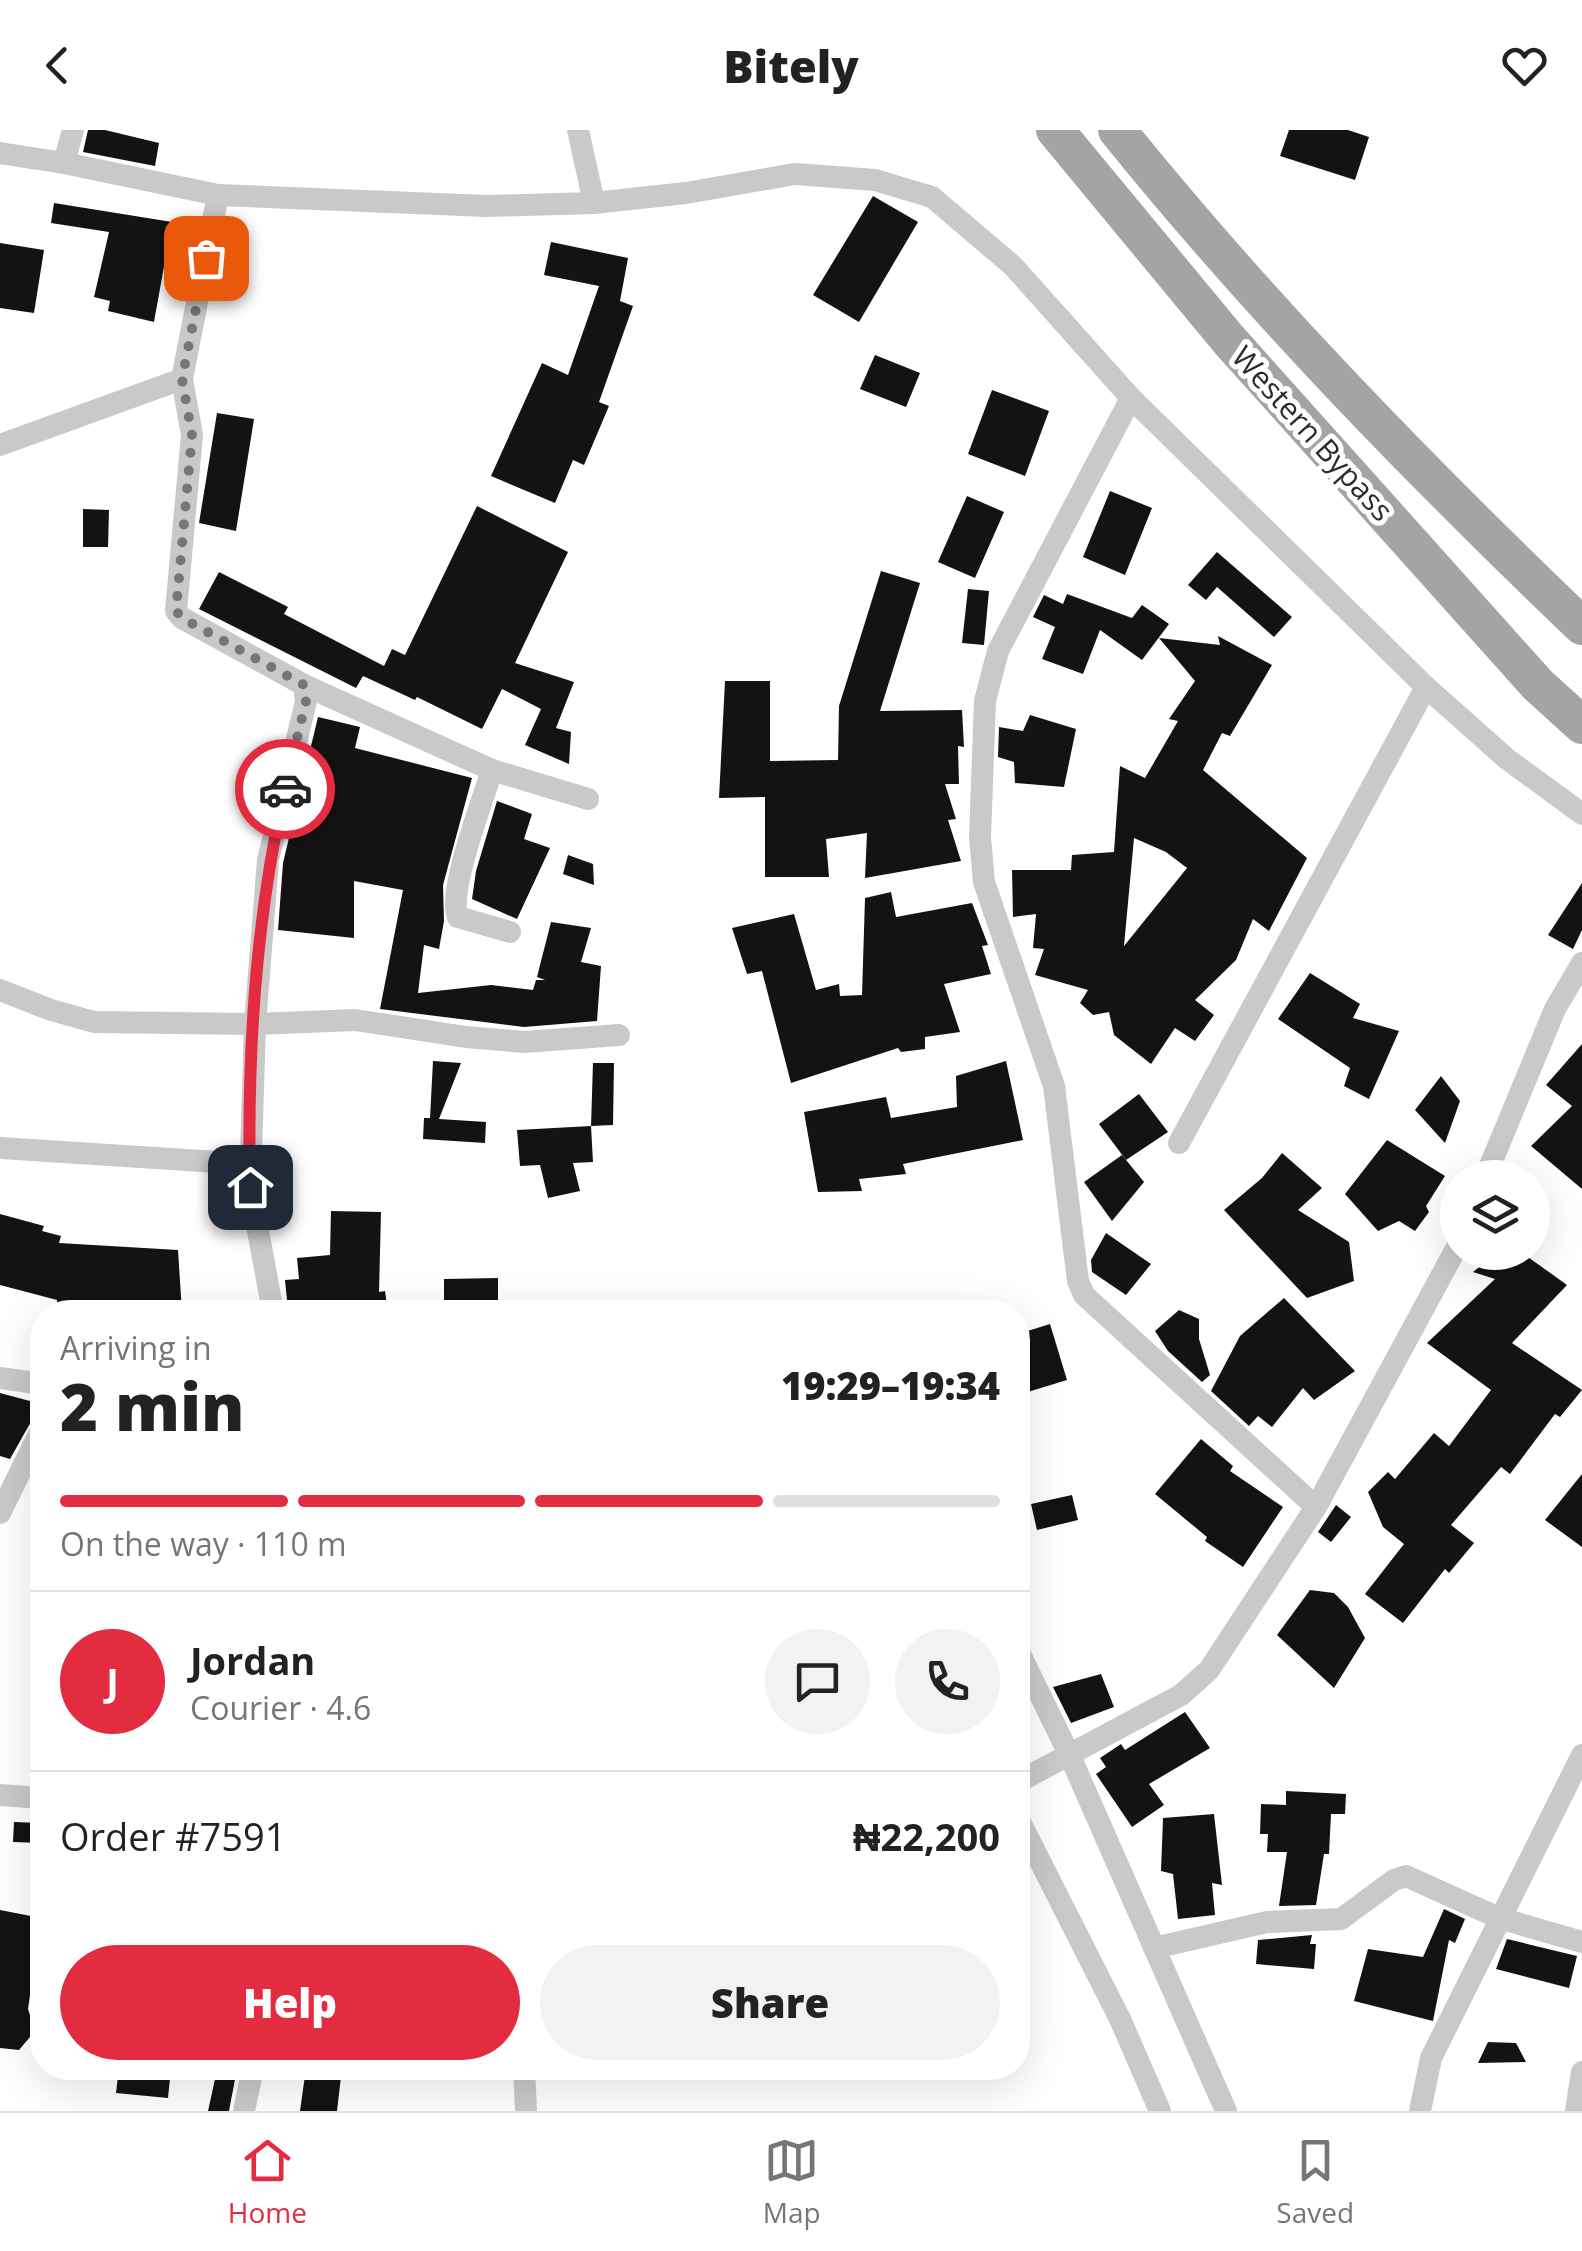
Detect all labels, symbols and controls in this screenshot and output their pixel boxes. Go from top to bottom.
text: Bitely [723,35,859,96]
icon: back [30,38,85,93]
icon: heart [1497,38,1552,93]
pin [164,216,249,301]
icon: bag [179,231,234,286]
street label: Western Bypass [1223,336,1403,530]
courier [235,739,335,839]
icon: car [258,762,313,817]
pin [208,1145,293,1230]
icon: home [223,1160,278,1215]
map controls [1440,1160,1550,1270]
button: layers [1440,1160,1550,1270]
text: Arriving in [60,1326,212,1369]
text: 19:29–19:34 [781,1359,1000,1411]
text: 2 min [60,1362,245,1450]
text: On the way · 110 m [60,1522,347,1565]
button: chat [765,1629,870,1734]
button: phone [895,1629,1000,1734]
text: Jordan [190,1634,315,1686]
text: J [106,1655,119,1707]
text: Courier · 4.6 [190,1686,371,1729]
text: Order #7591 [60,1810,287,1862]
text: ₦22,200 [853,1810,1000,1862]
button: Help [60,1945,520,2060]
button: Share [540,1945,1000,2060]
tab: Home [228,2133,307,2231]
tab: Map [763,2133,821,2231]
tab: Saved [1276,2133,1354,2231]

